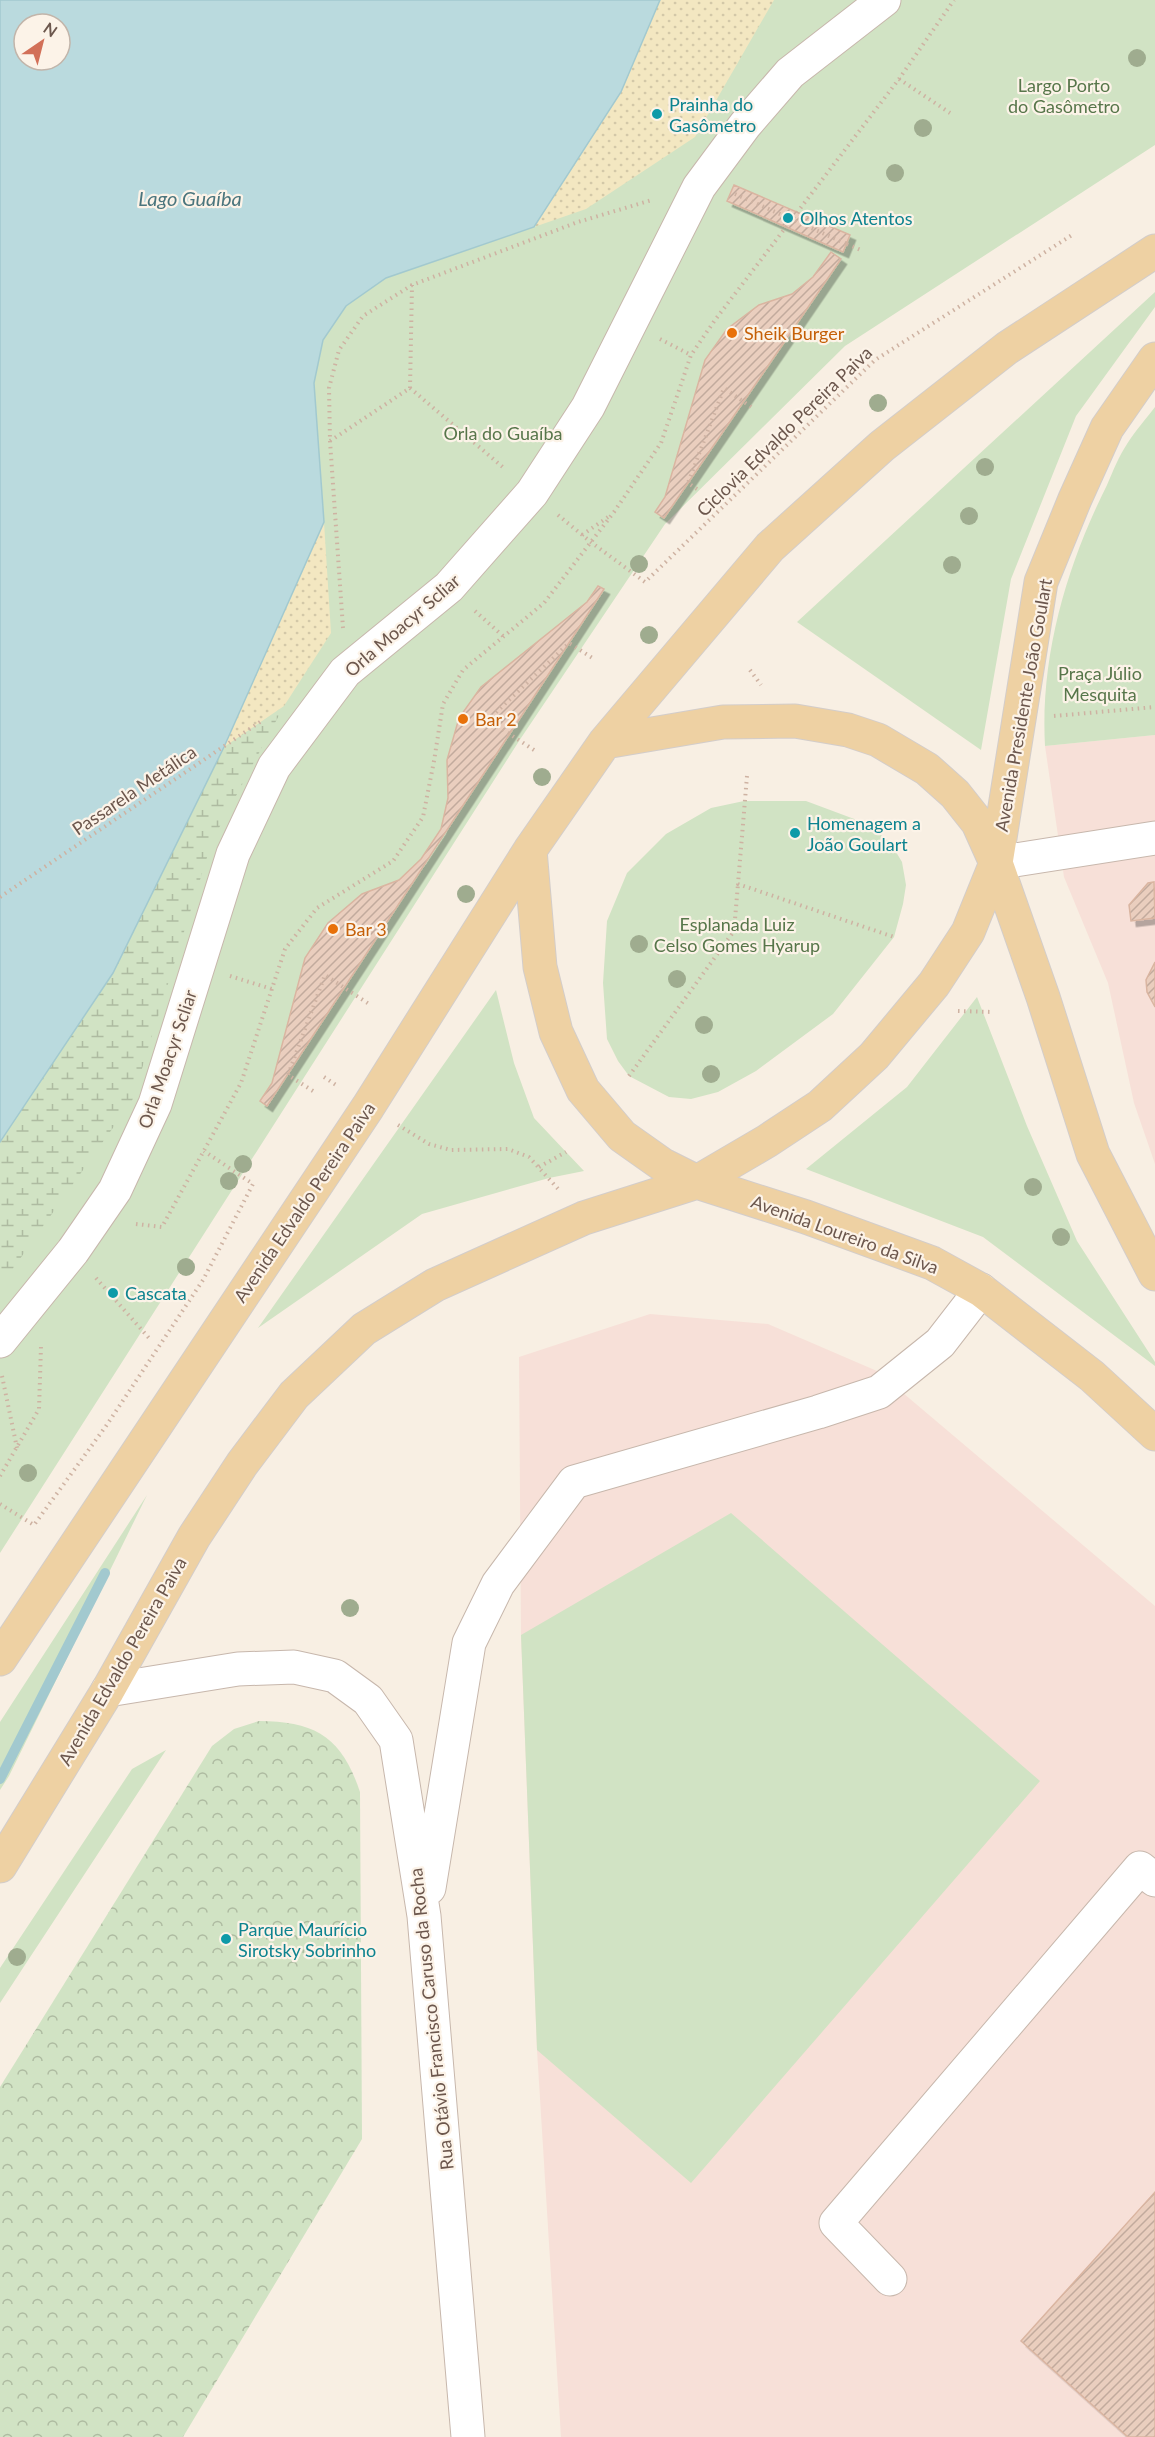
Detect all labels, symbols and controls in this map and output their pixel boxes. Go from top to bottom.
north arrow [12,12,72,72]
text: N [40,18,61,41]
park label: Largo Porto do Gasômetro [1008,74,1120,117]
place label: Prainha do Gasômetro [669,93,756,136]
marker: Prainha do Gasômetro [650,107,664,121]
water label: Lago Guaíba [138,186,242,210]
place label: Olhos Atentos [800,207,913,229]
marker: Olhos Atentos [781,211,795,225]
place label: Sheik Burger [744,322,845,344]
marker: Sheik Burger [725,326,739,340]
street label: Ciclovia Edvaldo Pereira Paiva [692,341,876,521]
park label: Orla do Guaíba [443,422,563,444]
street label: Orla Moacyr Scliar [340,569,464,681]
street label: Avenida Presidente João Goulart [990,576,1056,833]
park label: Praça Júlio Mesquita [1058,662,1142,705]
place label: Bar 2 [475,708,517,730]
marker: Bar 2 [456,712,470,726]
street label: Passarela Metálica [68,740,200,840]
place label: Homenagem a João Goulart [807,812,921,855]
marker: Homenagem a João Goulart [788,826,802,840]
park label: Esplanada Luiz Celso Gomes Hyarup [654,913,820,956]
place label: Bar 3 [345,918,387,940]
marker: Bar 3 [326,922,340,936]
street label: Orla Moacyr Scliar [133,986,201,1131]
street label: Avenida Edvaldo Pereira Paiva [229,1098,379,1306]
street label: Avenida Loureiro da Silva [748,1190,942,1278]
place label: Cascata [125,1282,187,1304]
marker: Cascata [106,1286,120,1300]
street label: Avenida Edvaldo Pereira Paiva [53,1553,191,1769]
street label: Rua Otávio Francisco Caruso da Rocha [404,1867,458,2171]
place label: Parque Maurício Sirotsky Sobrinho [238,1918,376,1961]
marker: Parque Maurício Sirotsky Sobrinho [219,1932,233,1946]

